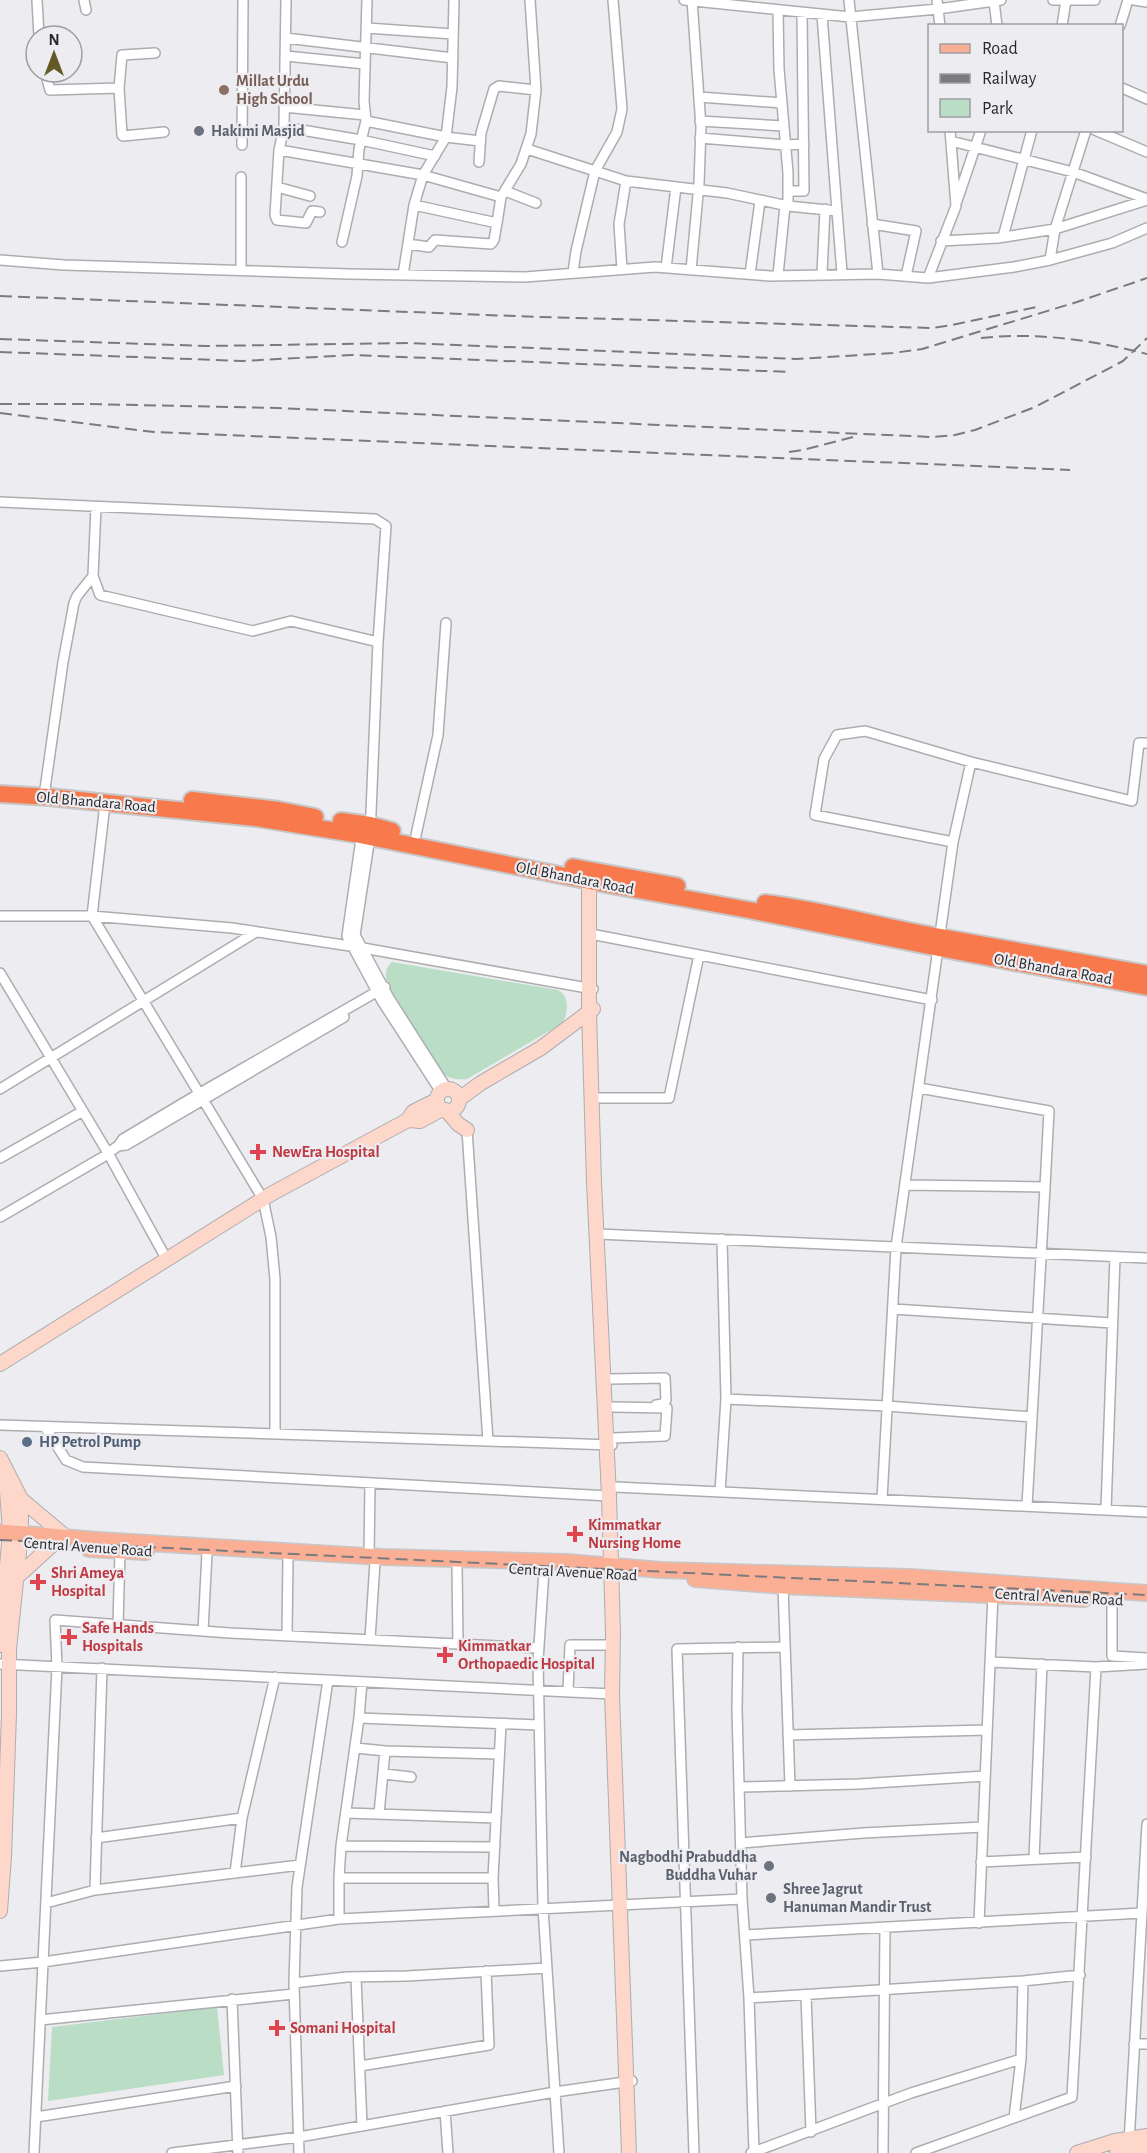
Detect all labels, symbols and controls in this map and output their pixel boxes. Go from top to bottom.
north arrow [24,24,84,84]
legend [928,24,1123,132]
text: N [48,32,60,48]
text: Road [982,40,1018,58]
text: Railway [982,70,1037,88]
place label: Millat Urdu High School [236,73,313,107]
marker: Millat Urdu High School [217,83,231,97]
text: Park [982,100,1014,118]
place label: Hakimi Masjid [211,123,305,140]
marker: Hakimi Masjid [192,124,206,138]
street label: Old Bhandara Road [36,789,156,815]
street label: Old Bhandara Road [515,859,635,897]
street label: Old Bhandara Road [993,951,1113,987]
marker: NewEra Hospital [249,1143,267,1161]
place label: NewEra Hospital [272,1144,380,1160]
place label: HP Petrol Pump [39,1434,141,1450]
marker: HP Petrol Pump [20,1435,34,1449]
place label: Kimmatkar Nursing Home [588,1517,682,1551]
marker: Kimmatkar Nursing Home [566,1525,584,1543]
street label: Central Avenue Road [23,1535,153,1559]
street label: Central Avenue Road [508,1561,638,1583]
place label: Shri Ameya Hospital [51,1565,124,1599]
marker: Shri Ameya Hospital [29,1573,47,1591]
street label: Central Avenue Road [994,1586,1124,1608]
place label: Safe Hands Hospitals [82,1620,154,1654]
marker: Safe Hands Hospitals [60,1628,78,1646]
place label: Kimmatkar Orthopaedic Hospital [458,1638,595,1672]
marker: Kimmatkar Orthopaedic Hospital [436,1646,454,1664]
place label: Nagbodhi Prabuddha Buddha Vuhar [619,1849,757,1883]
marker: Nagbodhi Prabuddha Buddha Vuhar [762,1859,776,1873]
place label: Shree Jagrut Hanuman Mandir Trust [783,1881,932,1915]
marker: Shree Jagrut Hanuman Mandir Trust [764,1891,778,1905]
marker: Somani Hospital [268,2019,286,2037]
place label: Somani Hospital [290,2020,396,2036]

